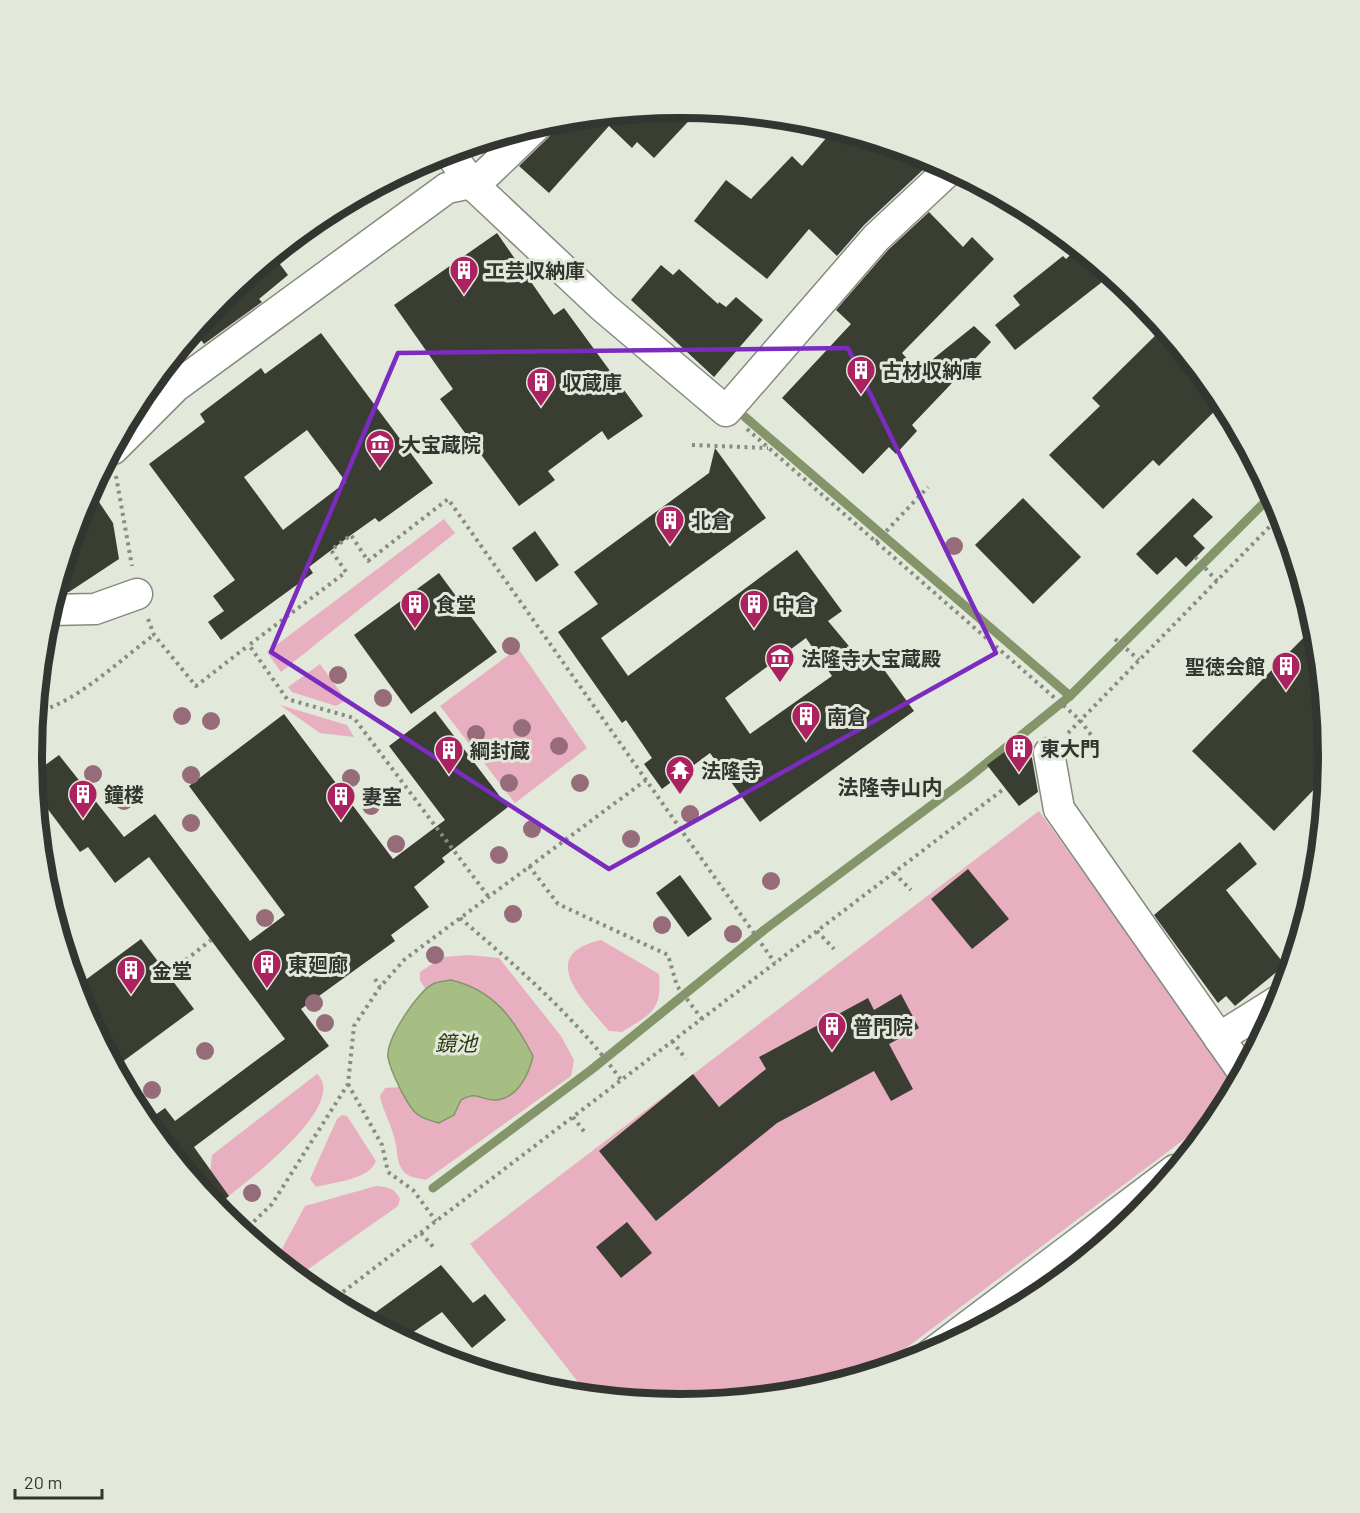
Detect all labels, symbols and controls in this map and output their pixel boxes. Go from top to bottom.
building icon: 工芸収納庫 [448,254,480,296]
place label: 工芸収納庫 [485,258,585,282]
building icon: 古材収納庫 [845,354,877,396]
place label: 古材収納庫 [882,358,982,382]
building icon: 収蔵庫 [525,366,557,408]
place label: 収蔵庫 [562,370,622,394]
museum icon: 大宝蔵院 [364,428,396,470]
place label: 大宝蔵院 [401,432,481,456]
building icon: 北倉 [654,504,686,546]
place label: 北倉 [691,508,731,532]
building icon: 食堂 [399,588,431,630]
building icon: 中倉 [738,588,770,630]
place label: 食堂 [436,592,476,616]
place label: 中倉 [775,592,815,616]
museum icon: 法隆寺大宝蔵殿 [764,642,796,684]
place label: 法隆寺大宝蔵殿 [801,646,941,670]
building icon: 聖徳会館 [1270,650,1302,692]
place label: 聖徳会館 [1185,654,1265,678]
building icon: 南倉 [790,700,822,742]
place label: 南倉 [827,704,867,728]
building icon: 東大門 [1003,732,1035,774]
building icon: 綱封蔵 [433,734,465,776]
place label: 東大門 [1040,736,1100,760]
place label: 綱封蔵 [470,738,530,762]
temple icon: 法隆寺 [664,754,696,796]
place label: 法隆寺 [701,758,761,782]
district label: 法隆寺山内 [838,774,943,799]
building icon: 鐘楼 [67,778,99,820]
building icon: 妻室 [325,780,357,822]
place label: 鐘楼 [104,782,144,806]
place label: 妻室 [362,784,402,808]
building icon: 東廻廊 [251,948,283,990]
place label: 東廻廊 [288,952,348,976]
building icon: 金堂 [115,954,147,996]
place label: 金堂 [152,958,192,982]
building icon: 普門院 [816,1010,848,1052]
place label: 普門院 [853,1014,913,1038]
water label: 鏡池 [435,1030,479,1055]
scale bar [15,1462,102,1500]
text: 20 m [24,1471,62,1493]

